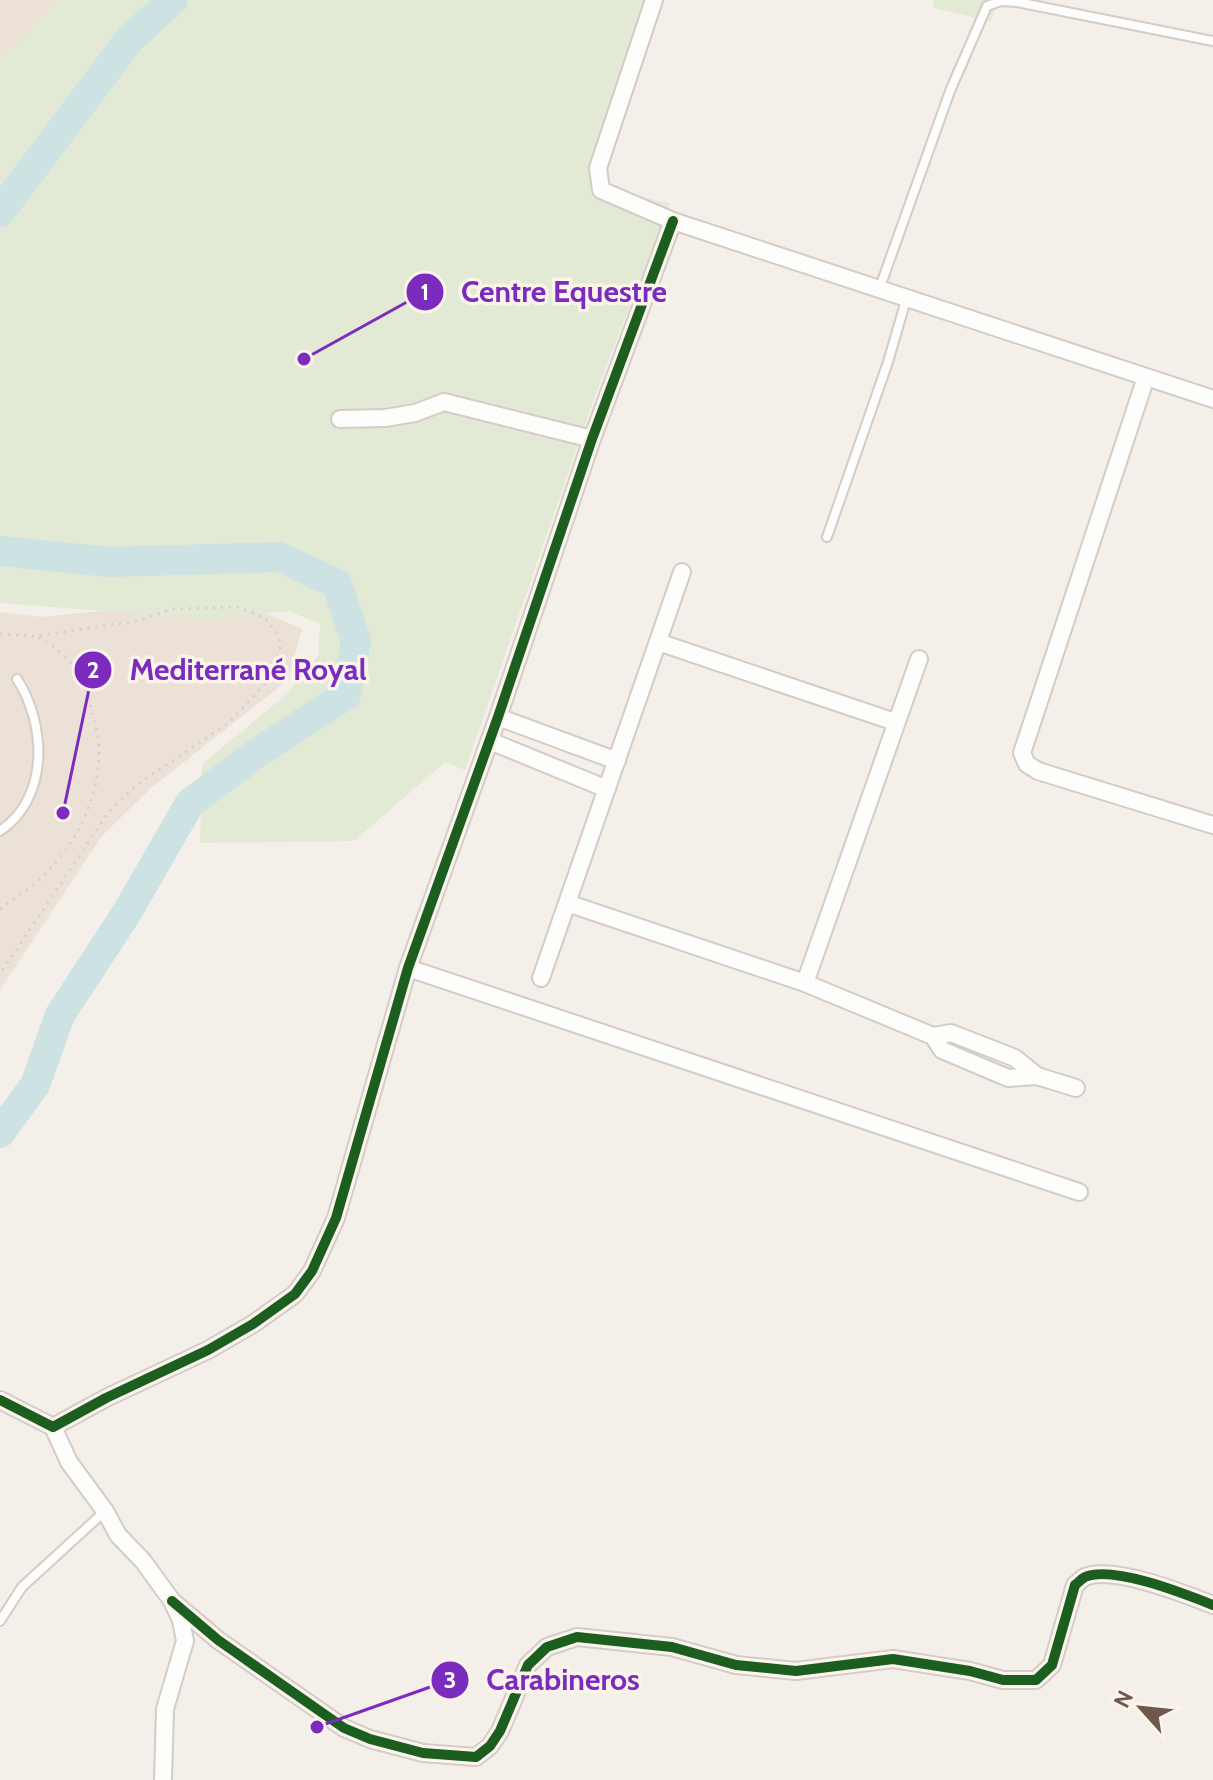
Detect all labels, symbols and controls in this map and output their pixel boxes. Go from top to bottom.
callout: Centre Equestre [405,265,683,319]
text: Centre Equestre [461,273,667,310]
text: 1 [421,277,429,306]
callout: Mediterrané Royal [73,643,382,697]
text: Mediterrané Royal [129,651,367,688]
text: 2 [87,655,99,684]
callout: Carabineros [430,1653,656,1707]
text: Carabineros [486,1661,640,1698]
text: 3 [444,1665,456,1694]
north arrow [1101,1668,1181,1748]
text: N [1108,1686,1139,1712]

